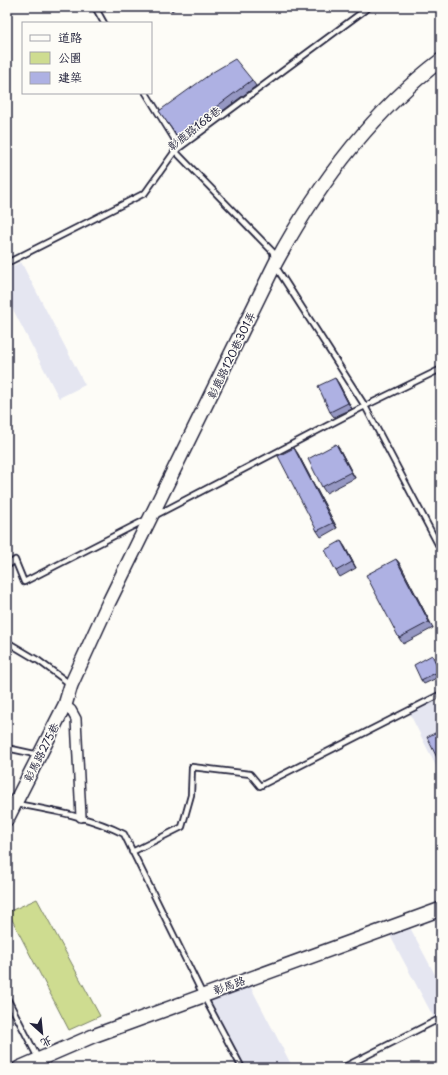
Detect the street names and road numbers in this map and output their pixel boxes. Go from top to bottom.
street label: 彰鹿路168巷 [164,102,224,154]
street label: 彰鹿路120巷301弄 [203,309,259,401]
street label: 彰馬路275巷 [19,719,63,785]
street label: 彰馬路 [211,971,247,999]

